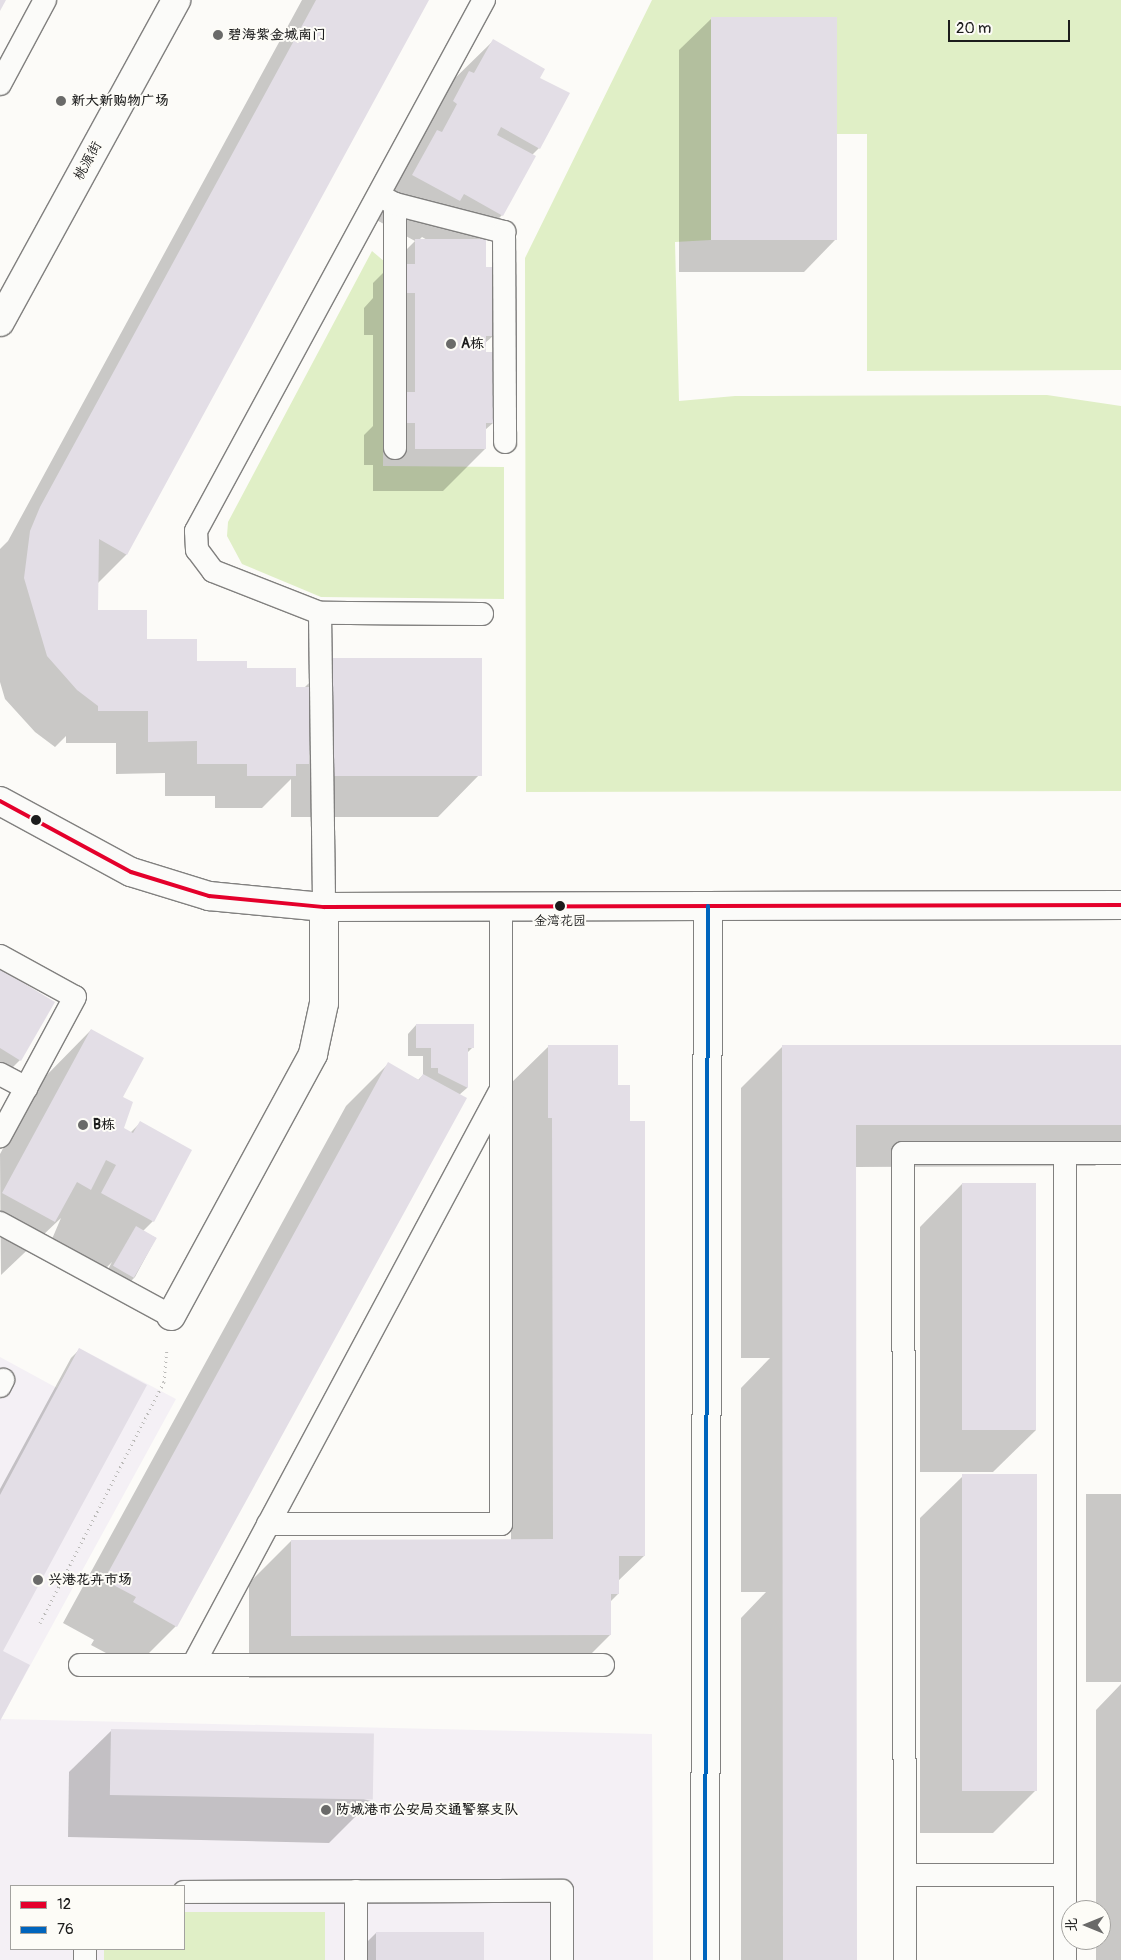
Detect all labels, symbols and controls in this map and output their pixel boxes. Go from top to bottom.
scale bar [951,10,1074,42]
text: 20 m [956,19,991,38]
place label: 碧海紫金城南门 [228,27,326,43]
marker: 碧海紫金城南门 [212,29,224,41]
place label: 新大新购物广场 [71,93,169,109]
marker: 新大新购物广场 [55,95,67,107]
street label: 桃源街 [70,139,106,183]
place label: A栋 [461,336,484,352]
marker: A栋 [445,338,457,350]
unlabelled marker [31,815,41,825]
marker: 金湾花园 [555,901,565,911]
place label: 金湾花园 [534,913,586,929]
place label: B栋 [93,1117,115,1133]
marker: B栋 [77,1119,89,1131]
place label: 兴港花卉市场 [48,1572,132,1588]
marker: 兴港花卉市场 [32,1574,44,1586]
place label: 防城港市公安局交通警察支队 [336,1802,518,1818]
marker: 防城港市公安局交通警察支队 [320,1804,332,1816]
legend [10,1885,185,1950]
text: 12 [57,1895,71,1914]
north arrow [1061,1900,1111,1950]
text: 北 [1063,1918,1080,1932]
text: 76 [57,1920,74,1939]

